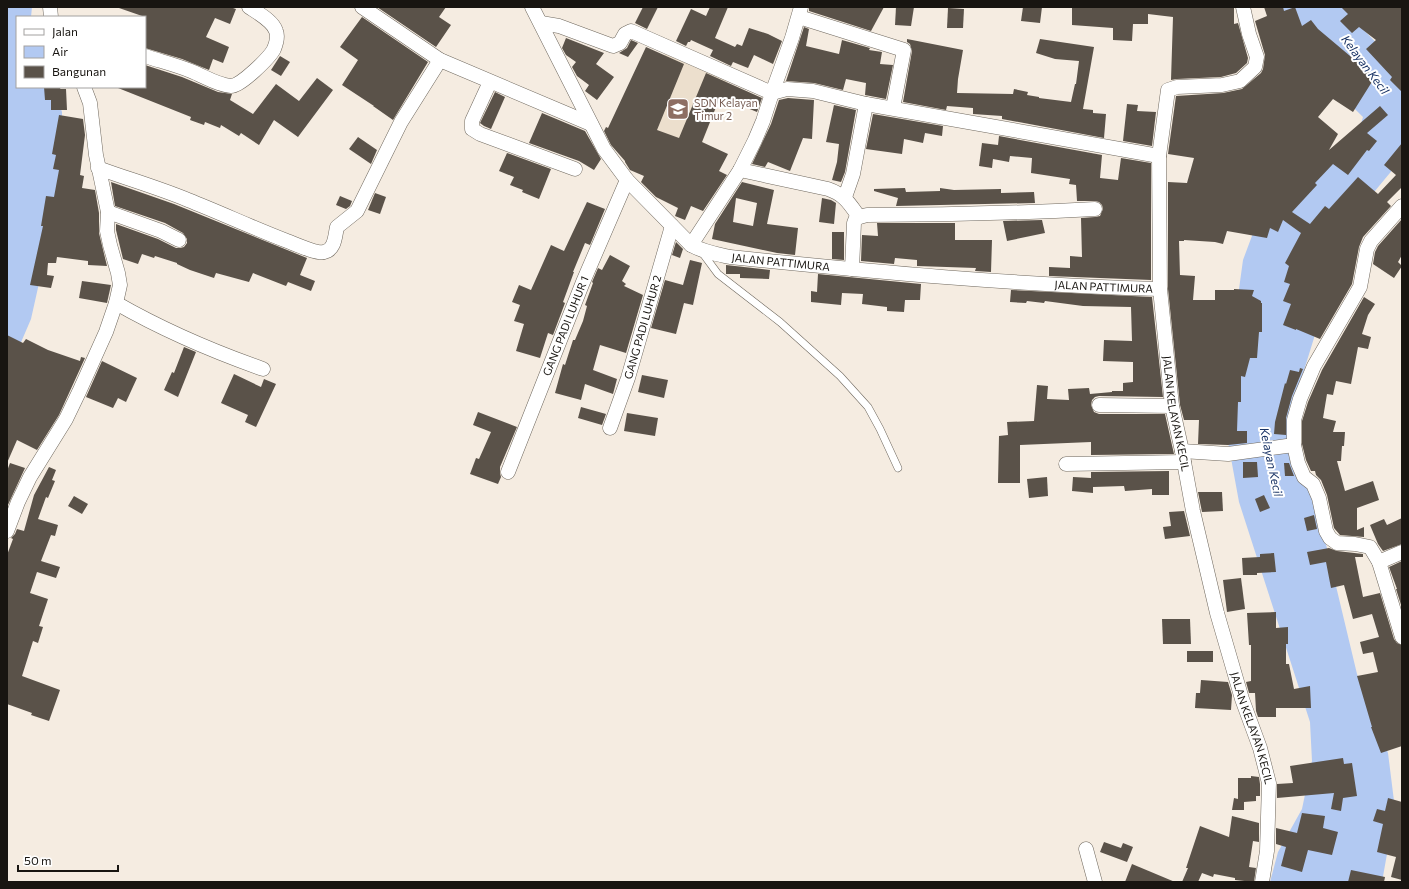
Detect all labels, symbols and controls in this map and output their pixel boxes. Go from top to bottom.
legend [16,16,146,88]
text: Jalan [52,24,78,39]
water label: Kelayan Kecil [1339,32,1393,97]
text: Air [52,44,68,58]
text: Bangunan [52,64,106,78]
school or university icon: SDN Kelayan Timur 2 [665,96,691,122]
place label: SDN Kelayan Timur 2 [694,96,758,122]
street label: JALAN PATTIMURA [731,250,831,273]
street label: GANG PADI LUHUR 1 [540,274,591,378]
street label: GANG PADI LUHUR 2 [621,274,663,381]
street label: JALAN PATTIMURA [1054,278,1154,295]
street label: JALAN KELAYAN KECIL [1160,355,1193,472]
water label: Kelayan Kecil [1258,426,1286,499]
street label: JALAN KELAYAN KECIL [1227,670,1276,785]
scale bar [18,847,118,873]
text: 50 m [24,853,52,867]

